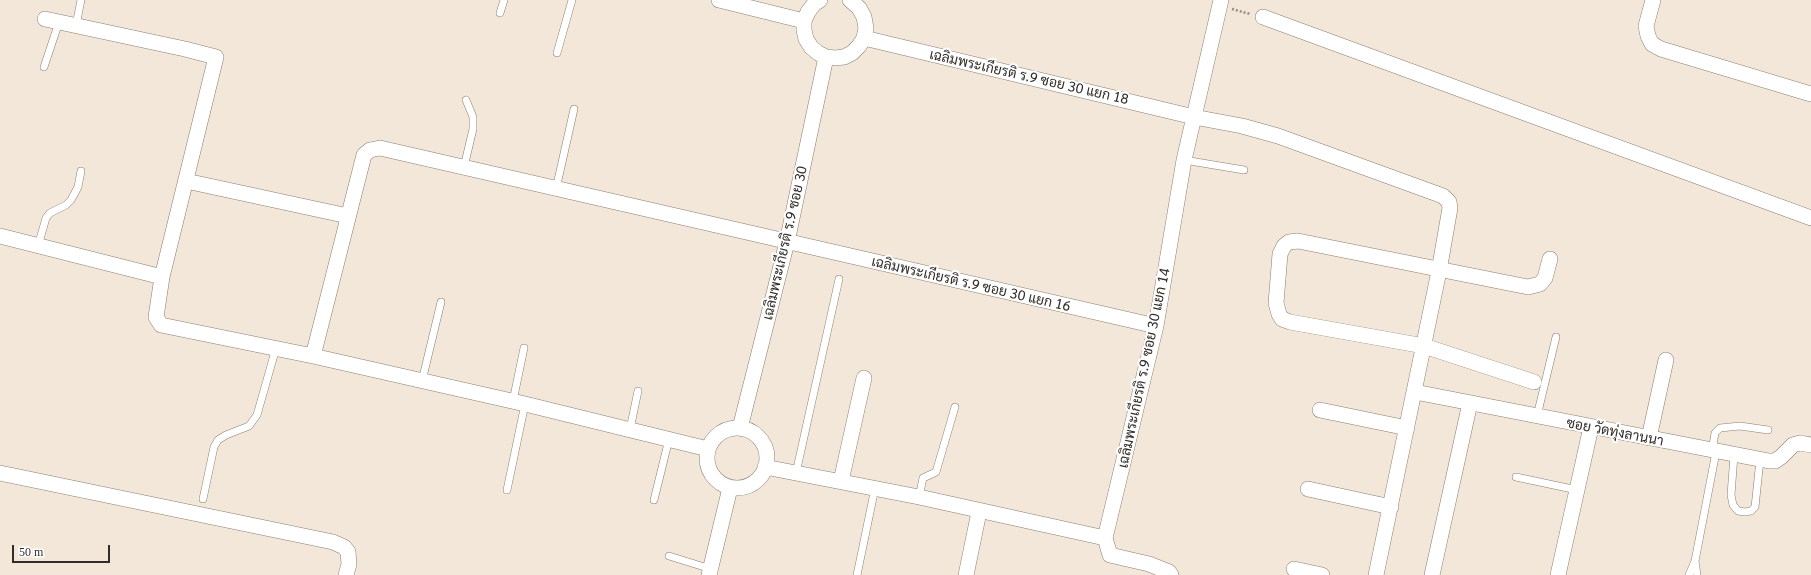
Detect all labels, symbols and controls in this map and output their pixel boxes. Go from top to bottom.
street label: เฉลิมพระเกียรติ ร.9 ซอย 30 แยก 18 [928,46,1130,108]
street label: เฉลิมพระเกียรติ ร.9 ซอย 30 [759,164,811,322]
street label: เฉลิมพระเกียรติ ร.9 ซอย 30 แยก 16 [870,253,1072,315]
street label: เฉลิมพระเกียรติ ร.9 ซอย 30 แยก 14 [1115,267,1173,469]
street label: ซอย วัดทุ่งลานนา [1565,414,1665,450]
scale bar [14,537,112,563]
text: 50 m [19,545,43,559]

